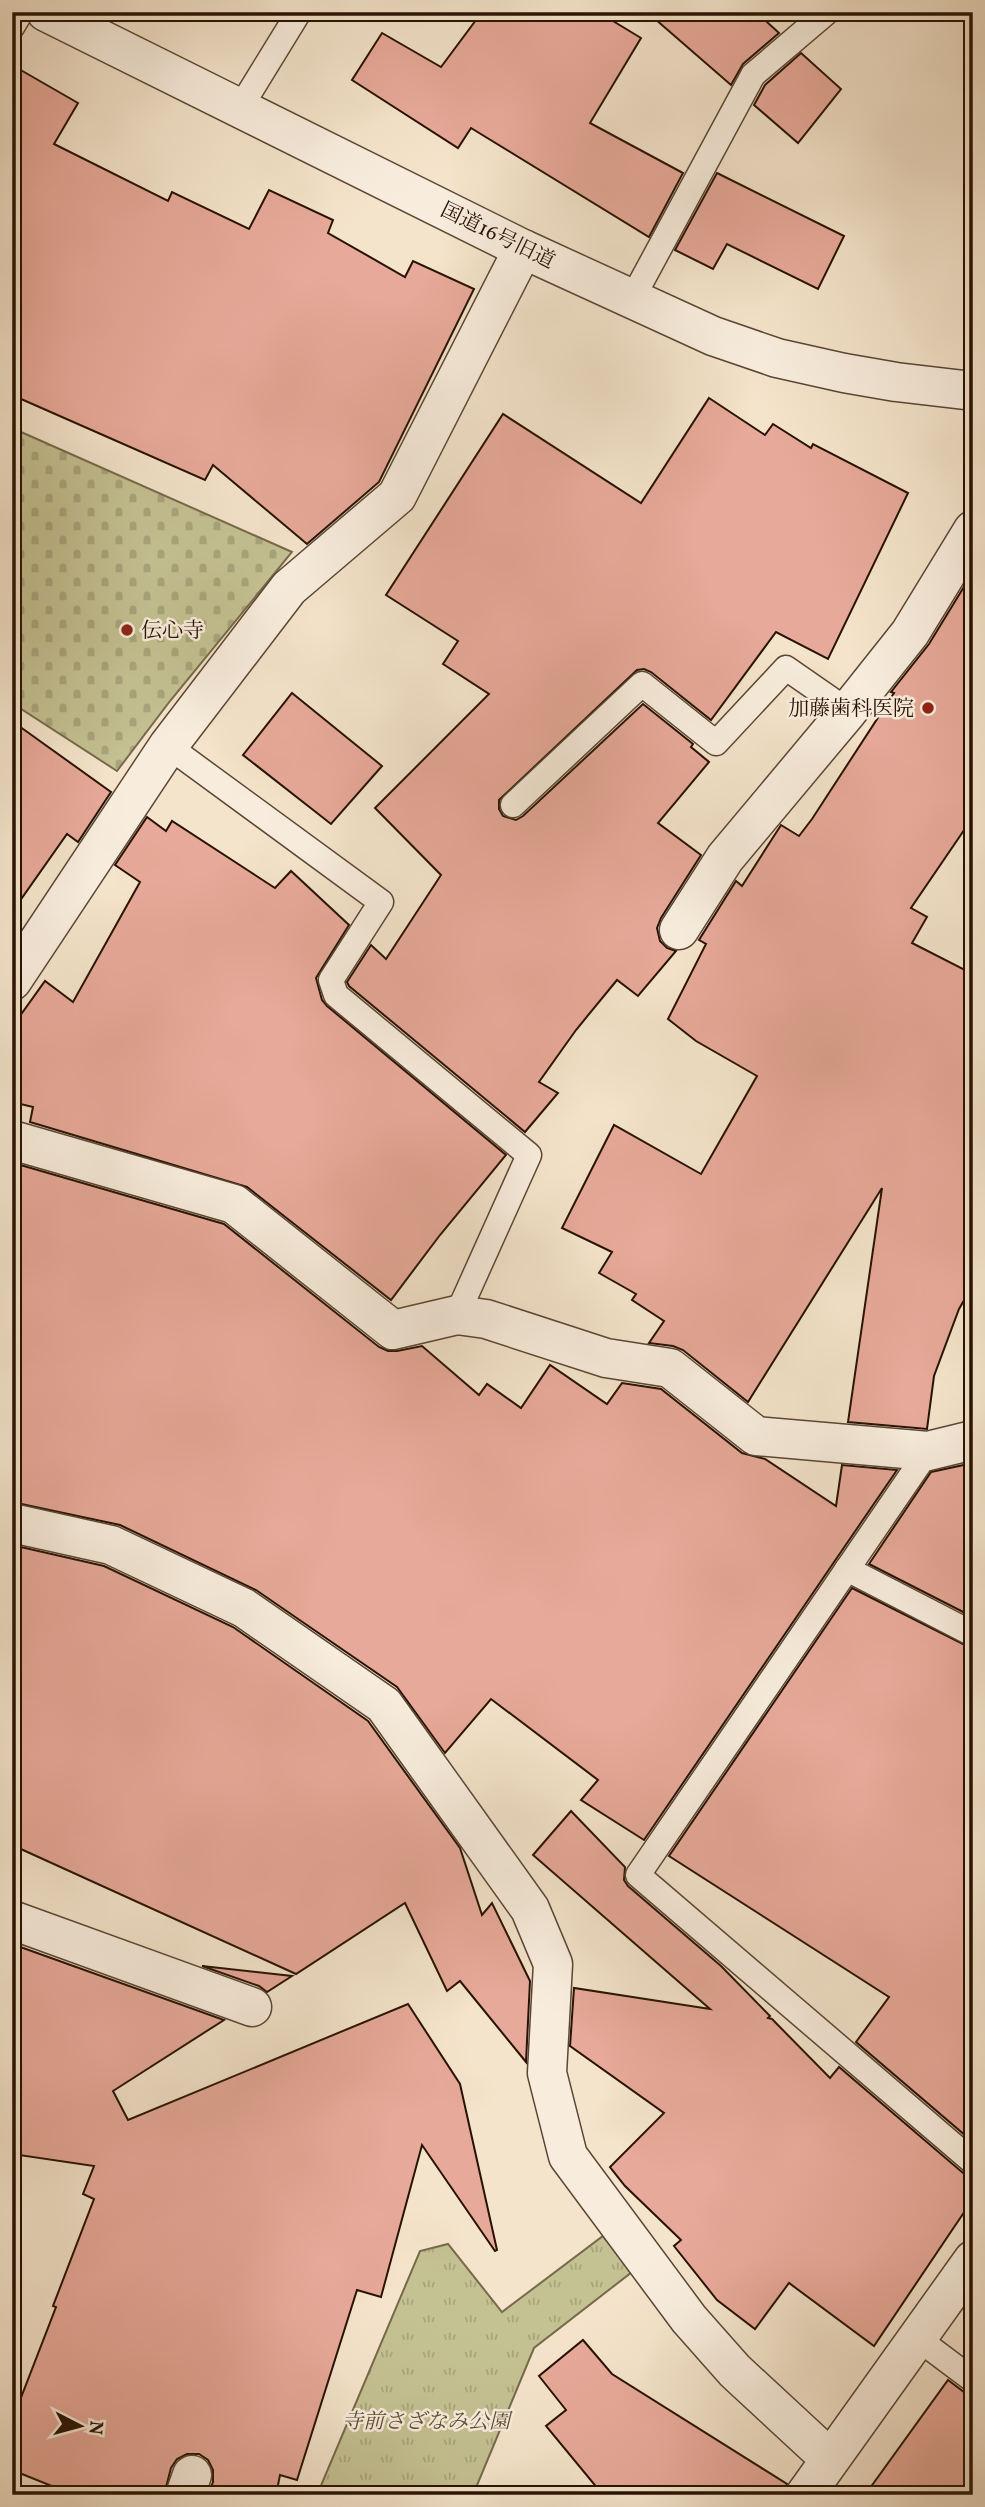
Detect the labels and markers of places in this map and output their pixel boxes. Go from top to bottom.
place label: 伝心寺 [141,617,204,646]
marker: 伝心寺 [119,622,135,638]
place label: 加藤歯科医院 [788,695,914,724]
marker: 加藤歯科医院 [920,700,936,716]

